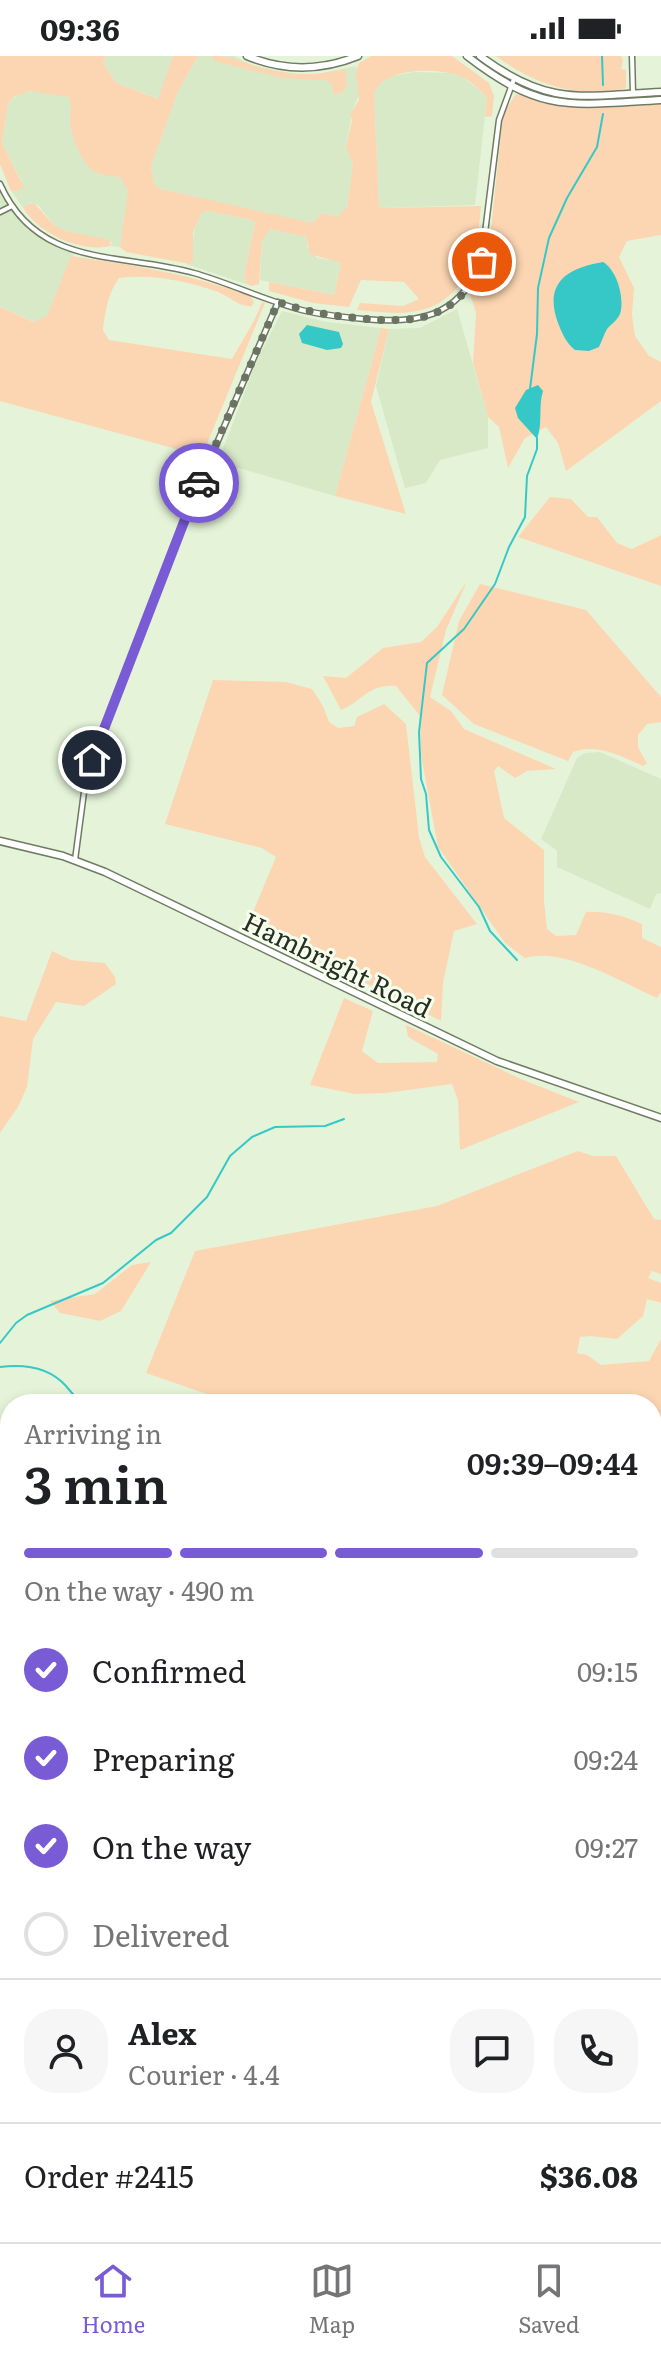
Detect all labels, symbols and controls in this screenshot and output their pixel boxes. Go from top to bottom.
text: 09:36 [40,6,120,50]
pin [448,228,516,296]
icon: bag [460,240,504,284]
courier [159,443,239,523]
icon: car [177,461,221,505]
pin [58,726,126,794]
icon: home [70,738,114,782]
street label: Hambright Road [237,900,439,1026]
text: Arriving in [24,1413,162,1452]
text: 09:39–09:44 [467,1440,638,1484]
text: 3 min [24,1443,168,1520]
text: On the way · 490 m [24,1570,255,1609]
icon: check [24,1648,68,1692]
text: Confirmed [92,1648,246,1692]
text: 09:15 [577,1651,638,1690]
icon: check [24,1736,68,1780]
text: Preparing [92,1736,234,1780]
text: 09:24 [573,1739,638,1778]
icon: check [24,1824,68,1868]
text: On the way [92,1824,251,1868]
text: 09:27 [575,1827,638,1866]
text: Delivered [92,1912,229,1956]
button: person [24,2009,108,2093]
button: chat [450,2009,534,2093]
button: phone [554,2009,638,2093]
text: Alex [128,2010,196,2054]
text: Courier · 4.4 [128,2054,280,2093]
text: Order #2415 [24,2153,194,2197]
text: $36.08 [540,2153,638,2197]
tab: Home [82,2259,145,2340]
tab: Map [308,2259,355,2340]
tab: Saved [518,2259,579,2340]

